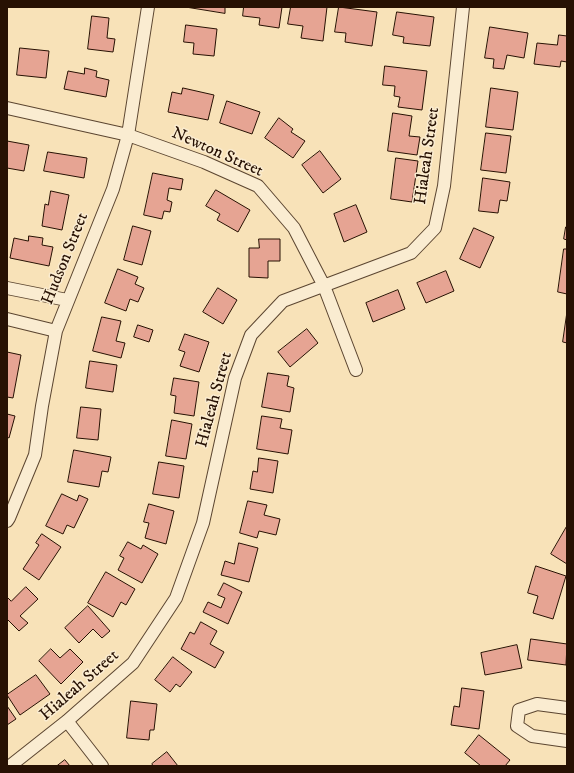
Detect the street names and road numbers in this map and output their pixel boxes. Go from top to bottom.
street label: Hialeah Street [411,106,445,206]
street label: Newton Street [168,124,266,182]
street label: Hudson Street [38,210,94,308]
street label: Hialeah Street [192,350,238,450]
street label: Hialeah Street [36,646,124,726]

